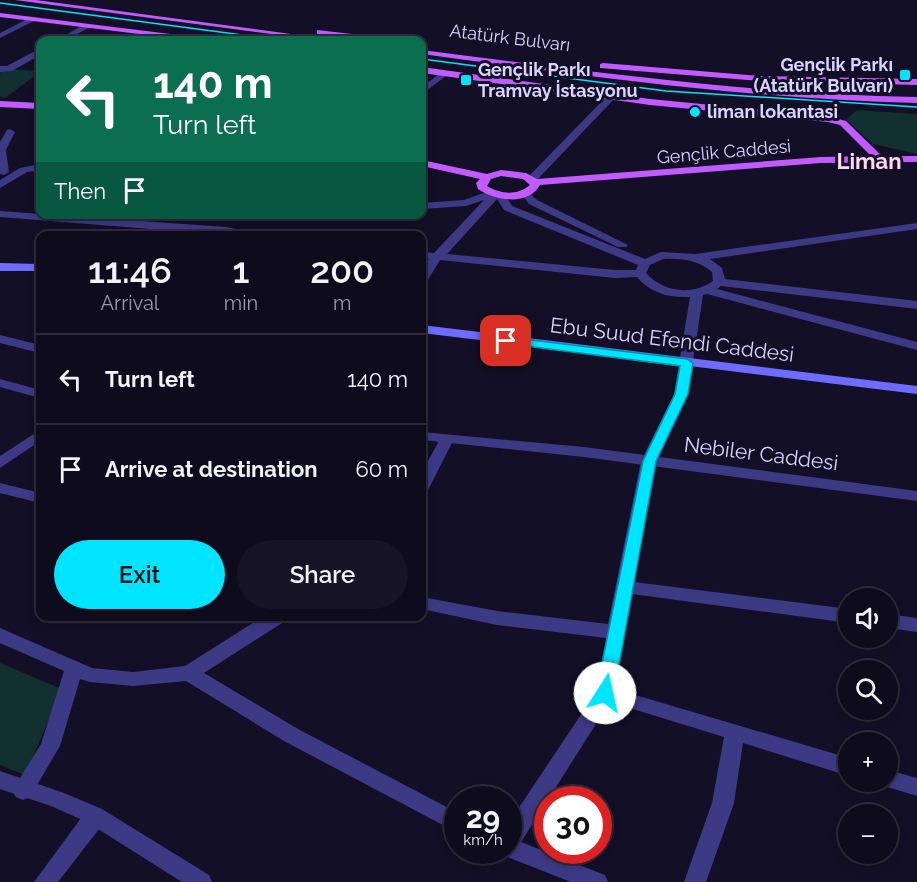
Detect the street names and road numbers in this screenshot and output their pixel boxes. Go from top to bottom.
street label: Atatürk Bulvarı [449,20,572,55]
street label: Gençlik Caddesi [656,135,792,168]
street label: Ebu Suud Efendi Caddesi [549,312,795,367]
street label: Nebiler Caddesi [683,432,840,475]

